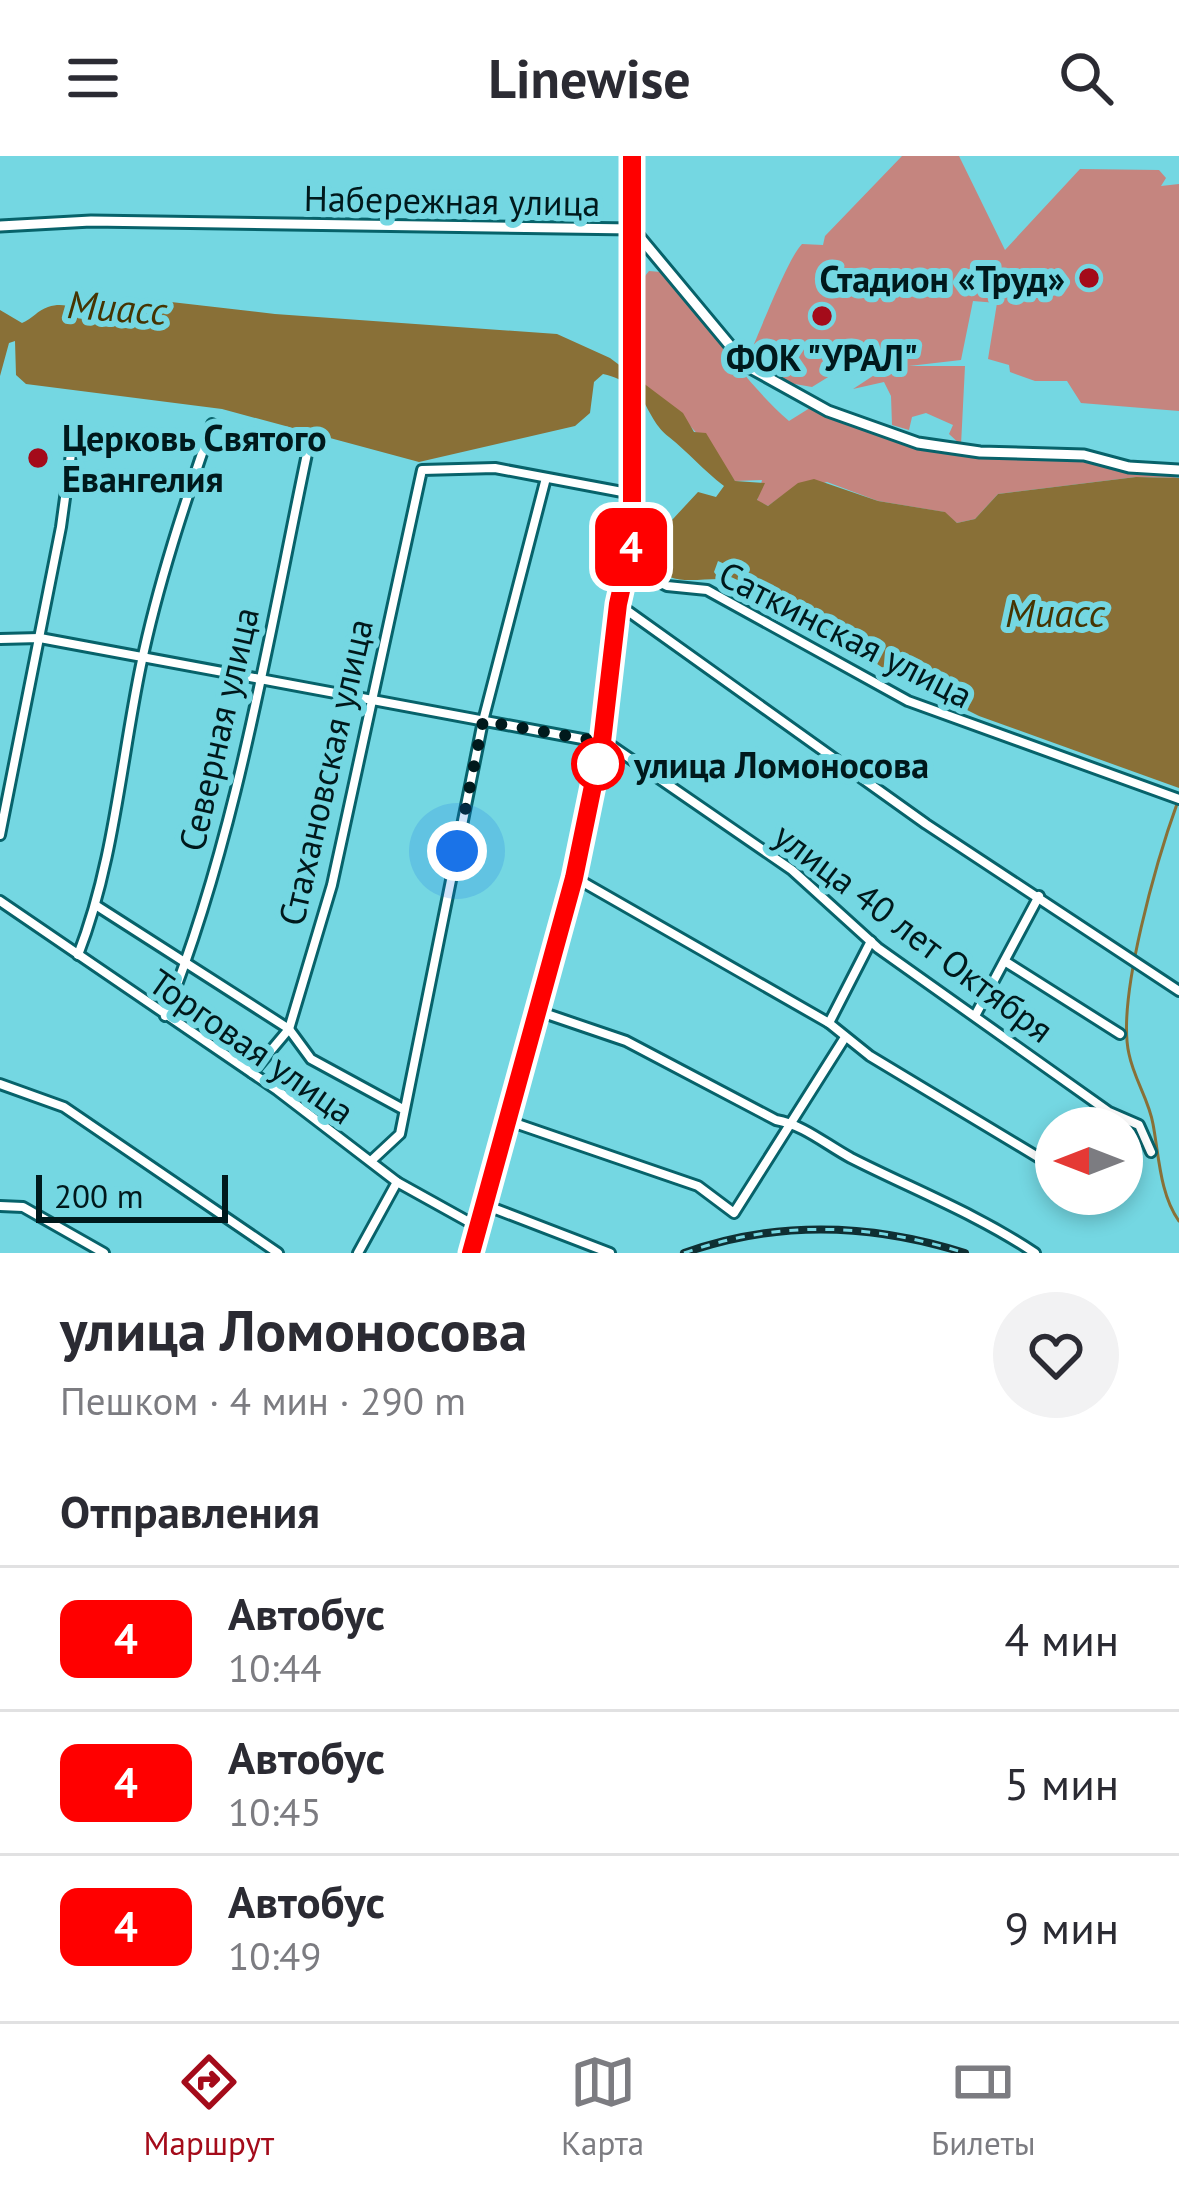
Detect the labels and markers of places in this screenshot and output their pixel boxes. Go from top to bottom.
place label: Стадион «Труд» [820,255,1065,302]
marker: Стадион «Труд» [1076,265,1102,291]
marker: ФОК "УРАЛ" [809,303,835,329]
place label: ФОК "УРАЛ" [726,334,918,381]
place label: Церковь Святого Евангелия [62,414,327,502]
marker: Церковь Святого Евангелия [25,445,51,471]
marker: улица Ломоносова [573,739,623,789]
place label: улица Ломоносова [633,741,929,788]

